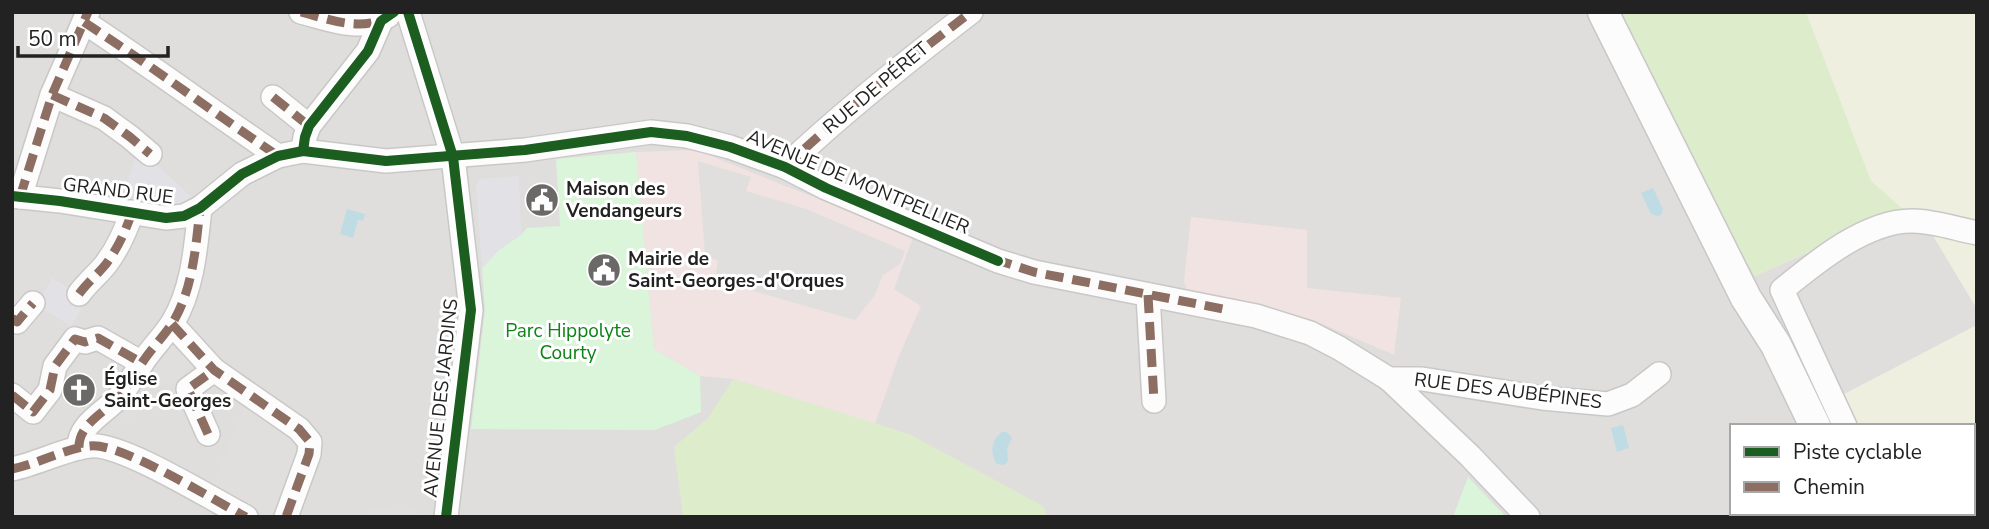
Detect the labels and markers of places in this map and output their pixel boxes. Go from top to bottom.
place label: Maison des Vendangeurs [565,176,682,224]
public building icon: Maison des Vendangeurs [523,181,561,219]
place label: Mairie de Saint-Georges-d'Orques [628,246,844,294]
public building icon: Mairie de Saint-Georges-d'Orques [585,251,623,289]
place label: Église Saint-Georges [104,366,231,414]
church icon: Église Saint-Georges [60,371,98,409]

